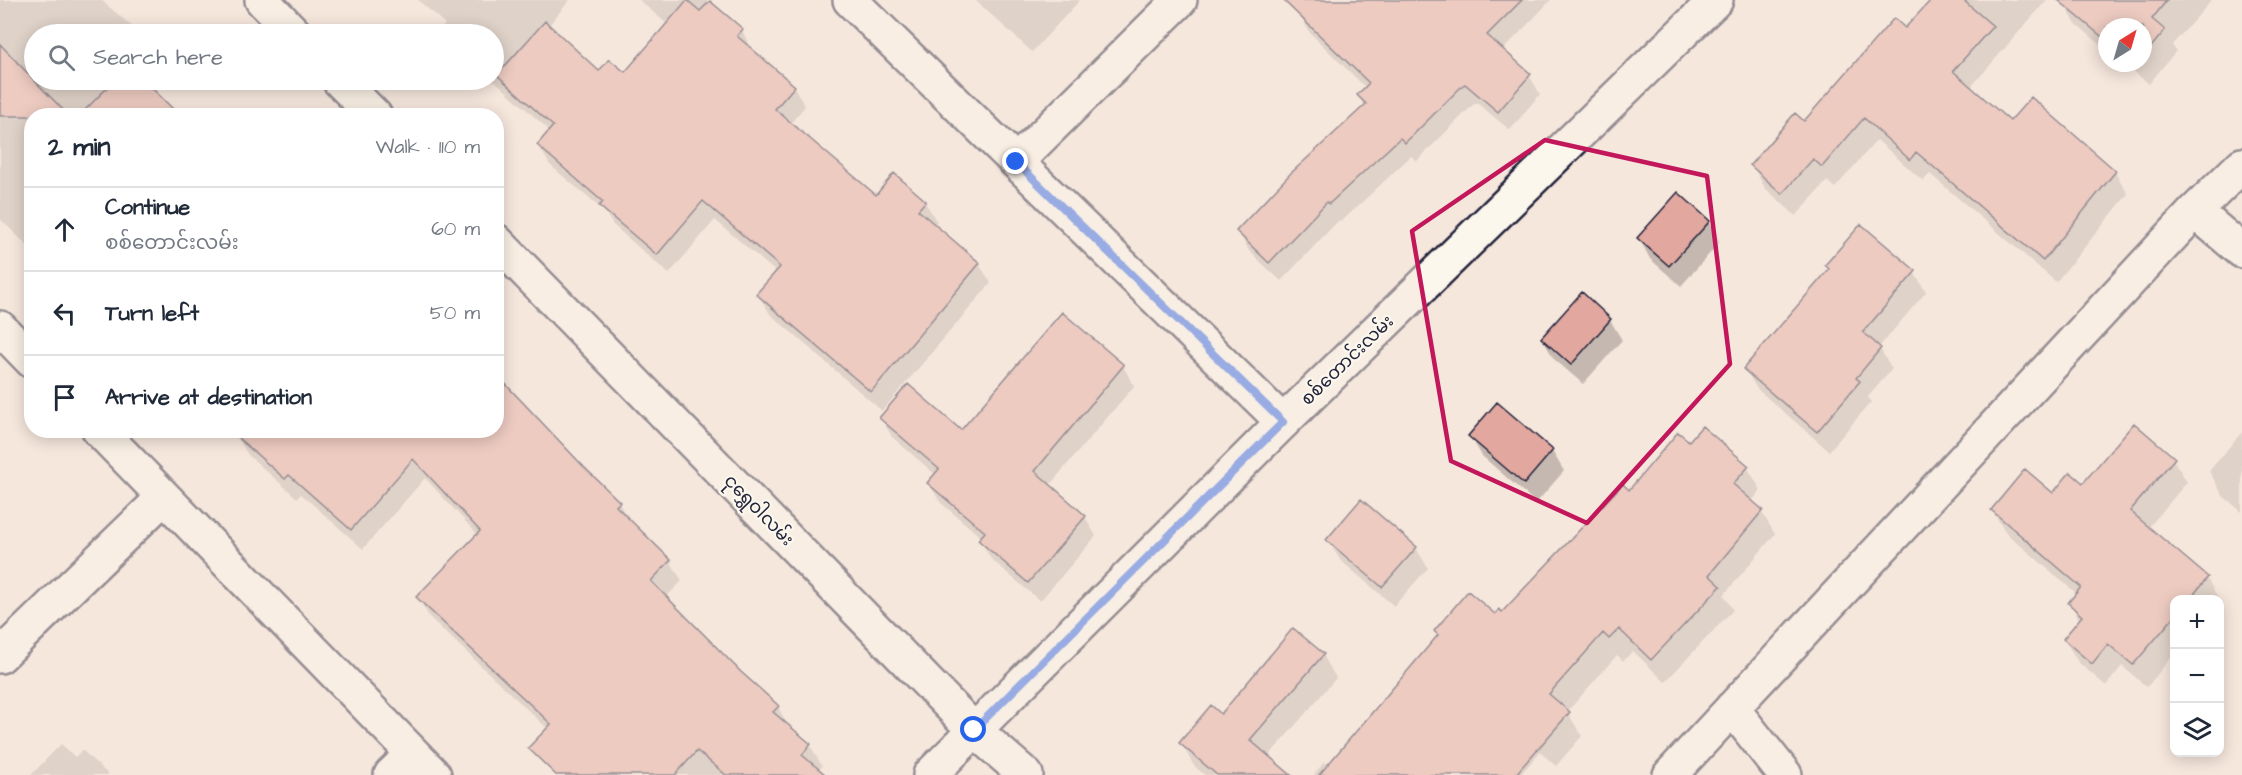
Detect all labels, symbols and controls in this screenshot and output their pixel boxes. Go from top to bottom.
north arrow [2098,18,2152,72]
search box [24,24,504,90]
icon: search [45,41,78,74]
text: Search here [93,42,223,73]
text: 2 min [48,129,110,165]
text: Walk · 110 m [375,133,480,161]
route end [1002,148,1028,174]
text: Continue [105,192,190,223]
icon: ahead [48,213,81,246]
text: 60 m [431,215,480,243]
text: စစ်တောင်းလမ်း [105,229,239,257]
icon: left [48,297,81,330]
text: Turn left [105,298,199,329]
text: 50 m [430,299,480,327]
street label: စစ်တောင်းလမ်း [1295,309,1399,411]
icon: arrive [48,381,81,414]
text: Arrive at destination [105,382,312,413]
street label: ငုရွှေဝါလမ်း [717,468,800,553]
map controls [2170,595,2224,757]
button: + [2170,595,2224,649]
button: − [2170,649,2224,703]
button: layers [2170,703,2224,757]
route start [960,716,986,742]

